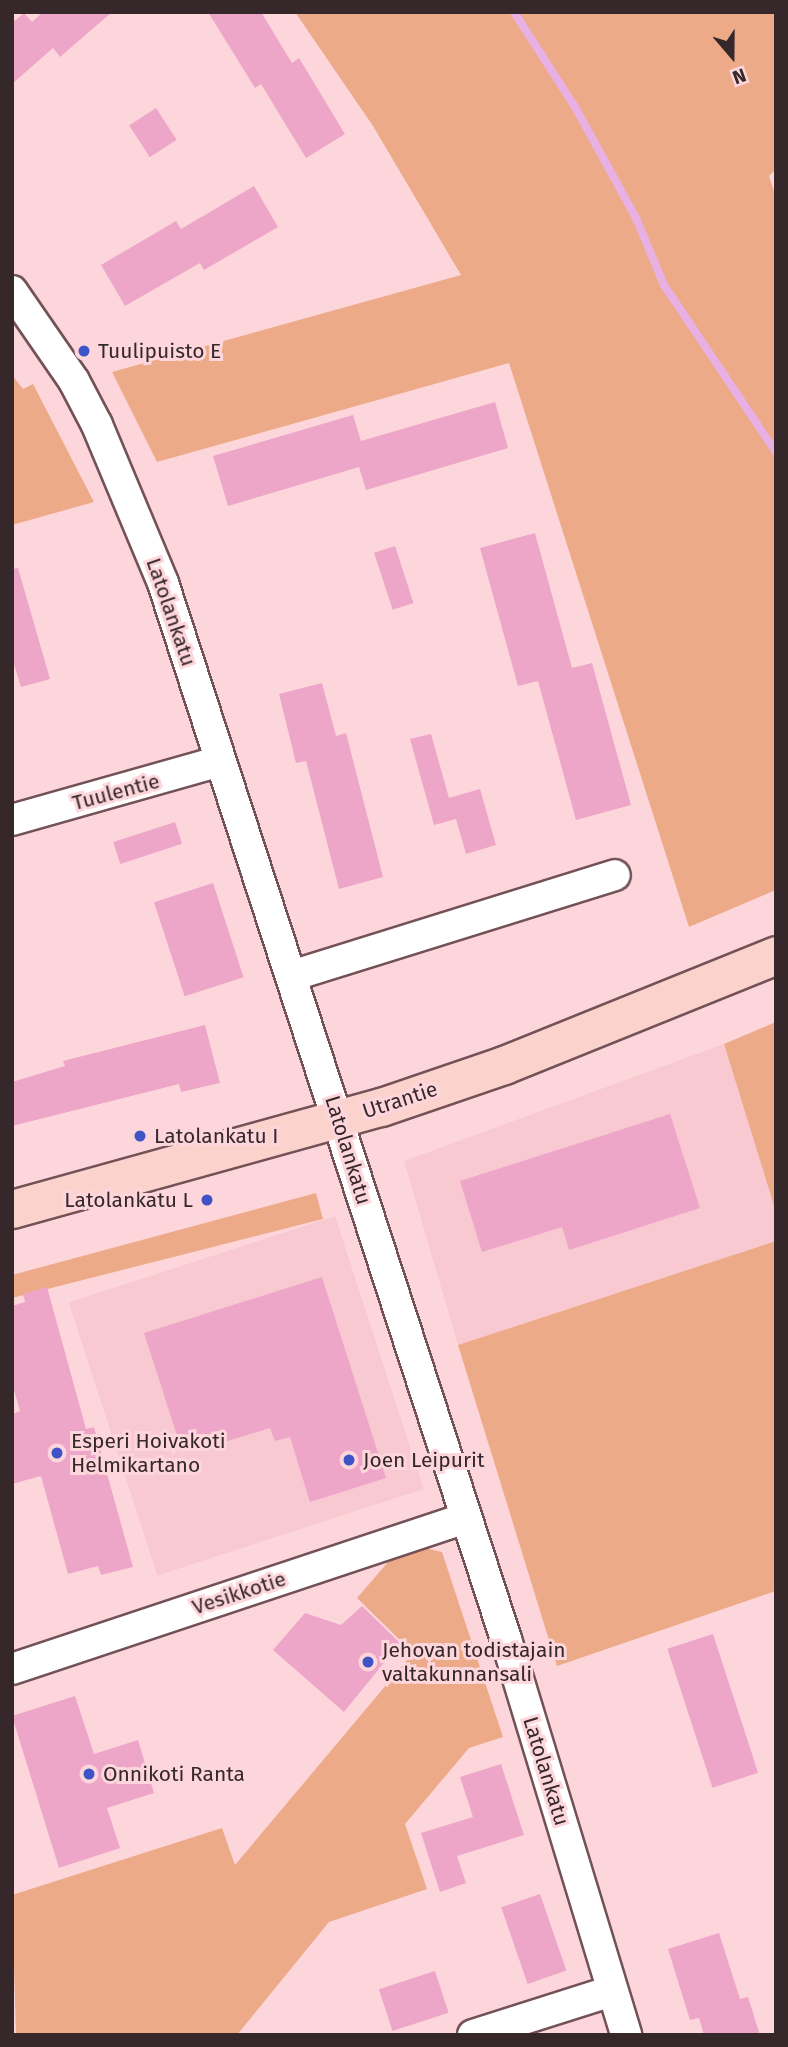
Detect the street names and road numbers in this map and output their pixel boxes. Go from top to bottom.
street label: Latolankatu [141,555,201,669]
street label: Tuulentie [70,768,162,816]
street label: Utrantie [359,1076,441,1124]
street label: Latolankatu [319,1092,377,1208]
street label: Vesikkotie [189,1566,289,1620]
street label: Latolankatu [517,1713,575,1829]

